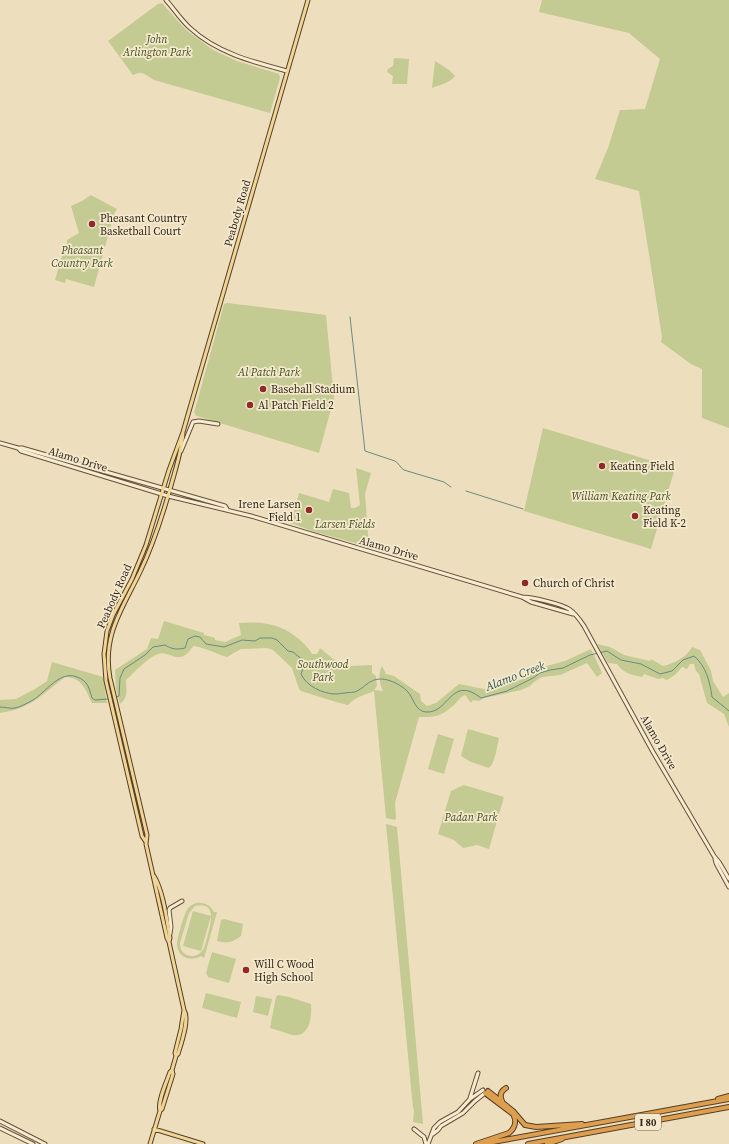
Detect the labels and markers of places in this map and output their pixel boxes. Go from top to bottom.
place label: Pheasant Country Basketball Court [100,211,187,239]
marker: Pheasant Country Basketball Court [87,219,97,229]
place label: Baseball Stadium [271,382,355,397]
marker: Baseball Stadium [258,384,268,394]
place label: Al Patch Field 2 [258,398,334,413]
marker: Al Patch Field 2 [245,400,255,410]
place label: Keating Field [610,459,675,474]
marker: Keating Field [597,461,607,471]
place label: Irene Larsen Field 1 [238,497,301,525]
place label: Keating Field K-2 [643,503,687,531]
marker: Irene Larsen Field 1 [304,505,314,515]
marker: Keating Field K-2 [630,511,640,521]
place label: Church of Christ [533,576,615,591]
marker: Church of Christ [520,578,530,588]
place label: Will C Wood High School [254,957,315,985]
marker: Will C Wood High School [241,965,251,975]

